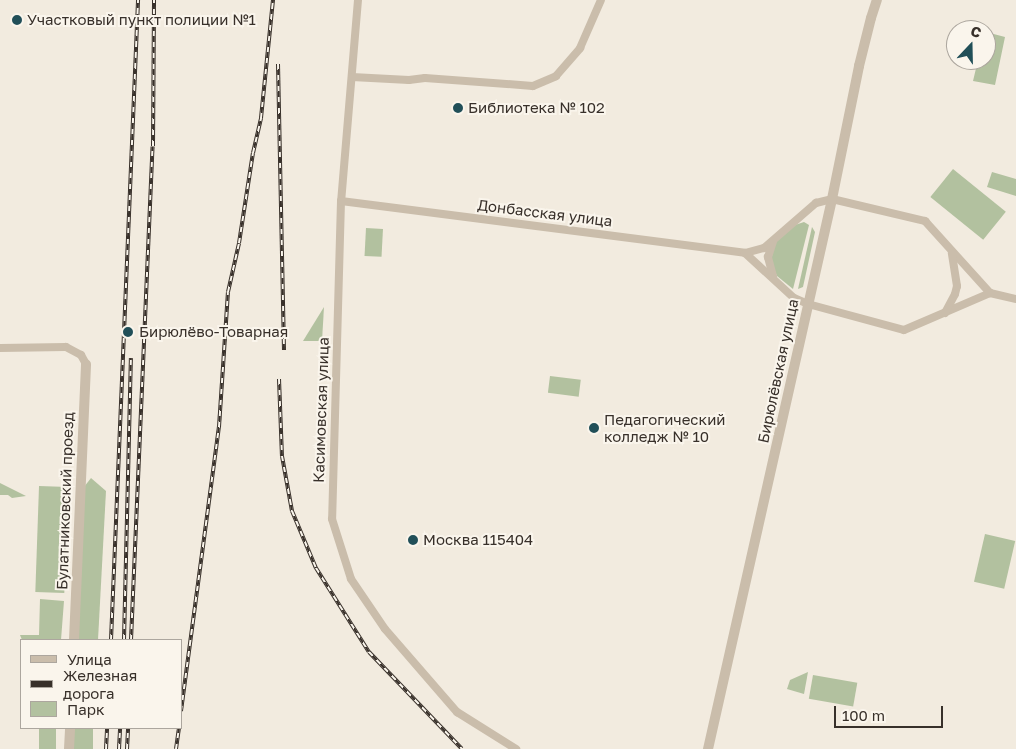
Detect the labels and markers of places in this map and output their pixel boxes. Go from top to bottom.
place label: Участковый пункт полиции №1 [27,11,256,29]
marker: Участковый пункт полиции №1 [11,14,23,26]
place label: Библиотека № 102 [468,99,605,117]
marker: Библиотека № 102 [452,102,464,114]
place label: Бирюлёво-Товарная [139,323,288,341]
marker: Бирюлёво-Товарная [121,325,135,339]
place label: Педагогический колледж № 10 [604,410,725,445]
marker: Педагогический колледж № 10 [588,422,600,434]
place label: Москва 115404 [423,531,533,549]
marker: Москва 115404 [407,534,419,546]

